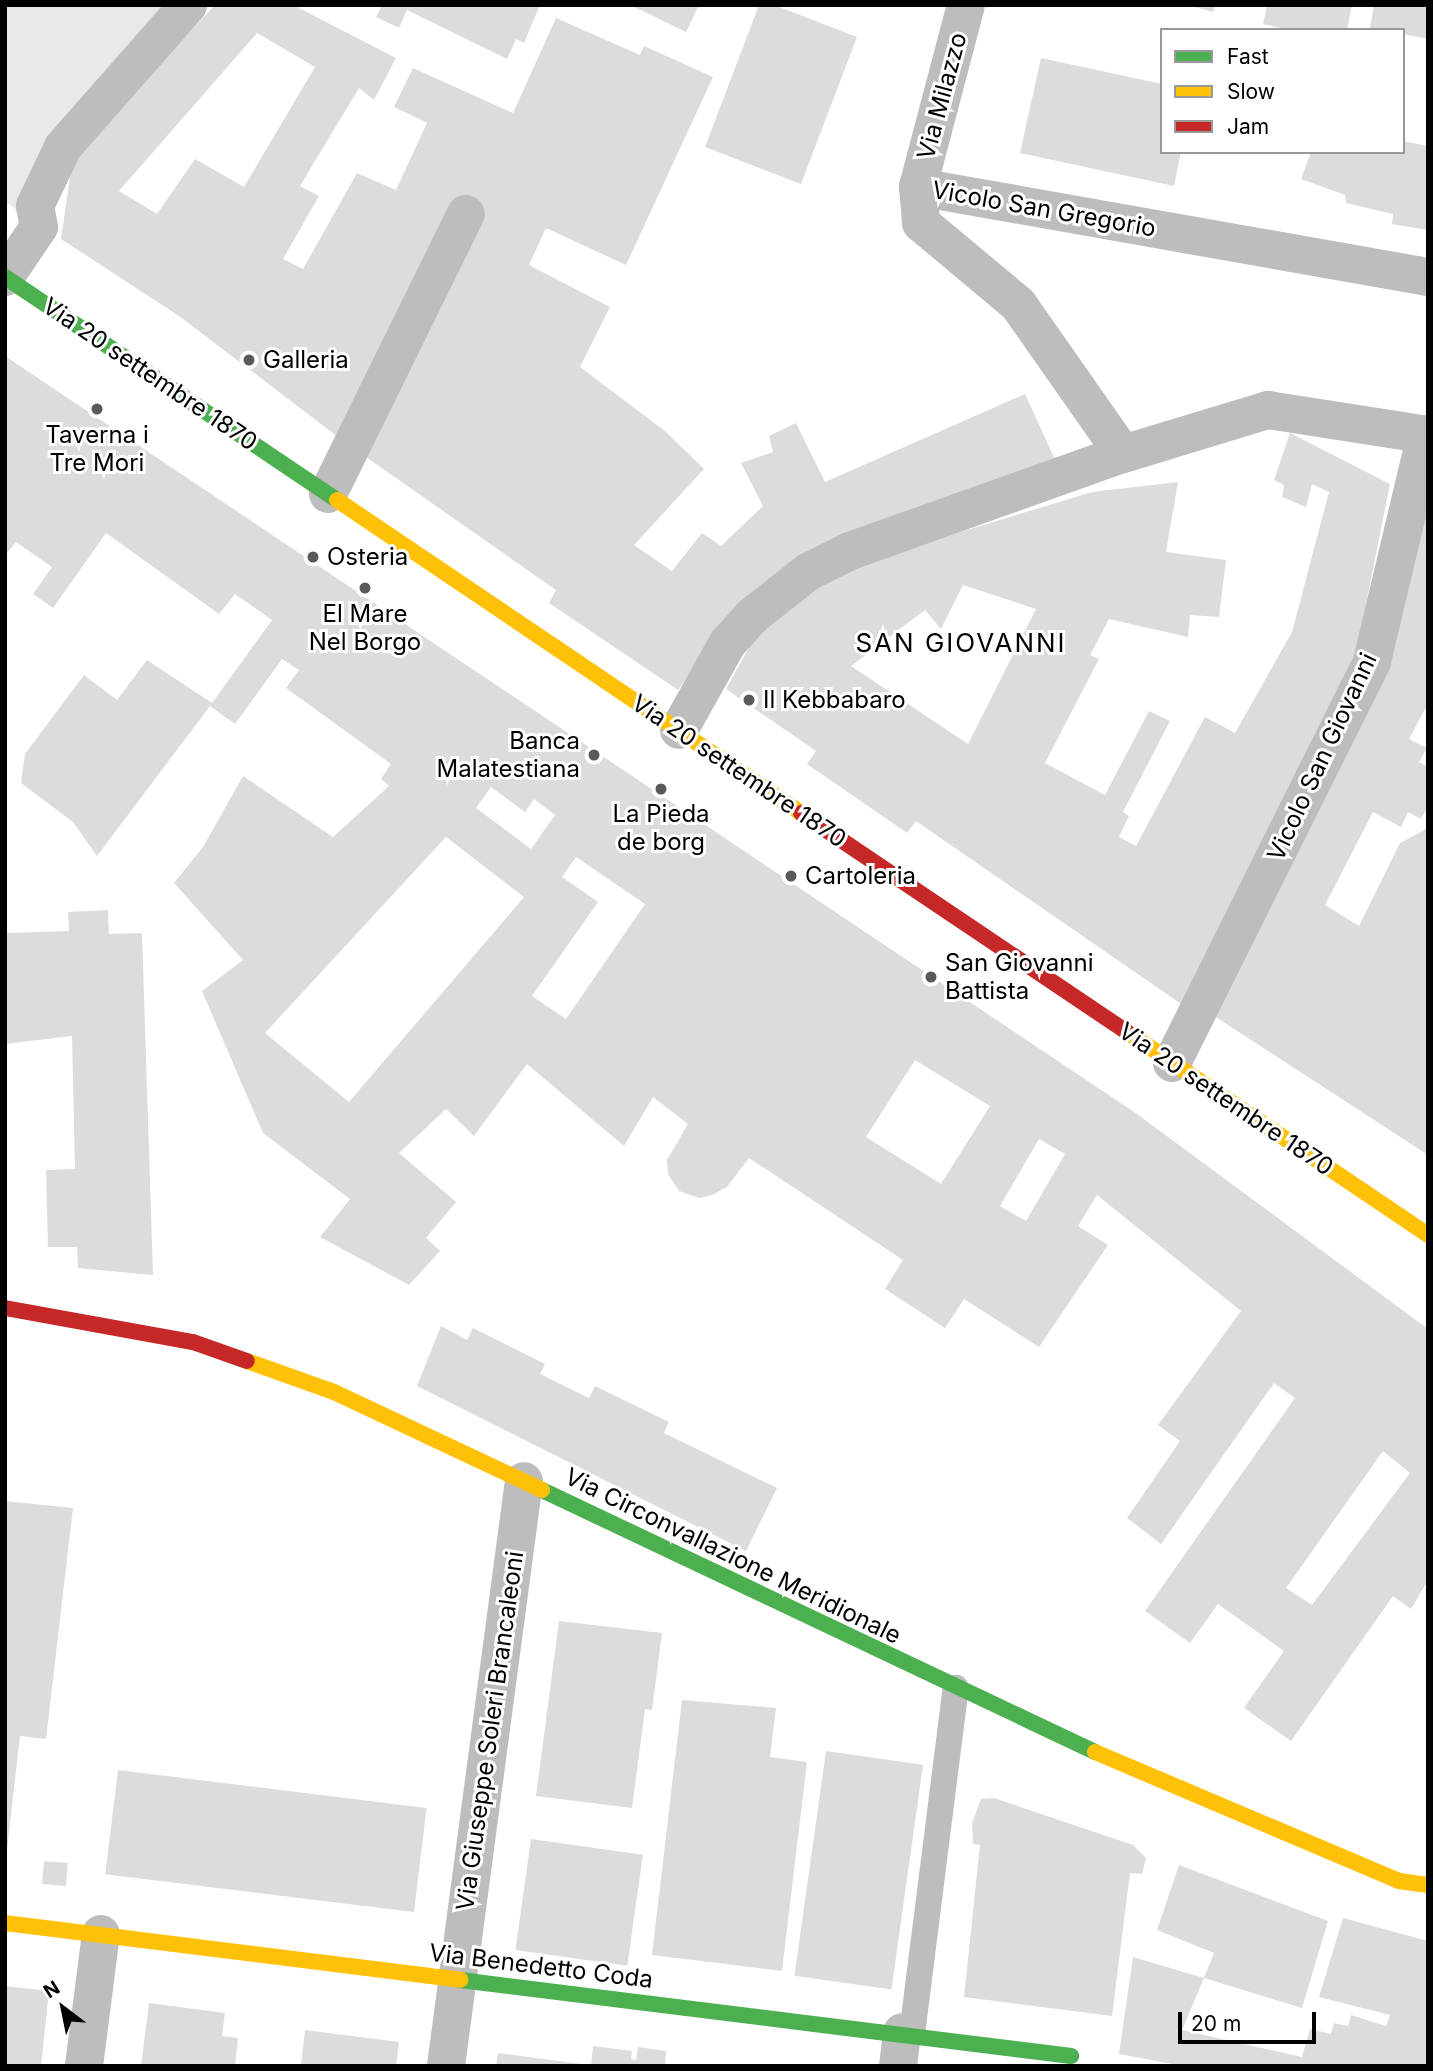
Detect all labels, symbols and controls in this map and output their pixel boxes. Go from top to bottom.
legend [1160,28,1405,154]
street label: Via Milazzo [911,30,973,162]
text: Fast [1227,44,1269,69]
text: Slow [1227,79,1275,104]
text: Jam [1227,114,1269,139]
street label: Vicolo San Gregorio [930,175,1158,243]
street label: Via 20 settembre 1870 [37,291,263,457]
place label: Galleria [263,346,349,374]
marker: Galleria [241,352,257,368]
marker: Taverna i Tre Mori [89,401,105,417]
place label: Taverna i Tre Mori [45,421,149,477]
place label: Osteria [327,543,408,571]
marker: Osteria [305,549,321,565]
marker: El Mare Nel Borgo [357,580,373,596]
place label: El Mare Nel Borgo [309,600,421,656]
district label: SAN GIOVANNI [857,627,1065,659]
street label: Vicolo San Giovanni [1261,649,1383,865]
place label: Il Kebbabaro [763,686,906,714]
street label: Via 20 settembre 1870 [626,688,852,854]
marker: Il Kebbabaro [741,692,757,708]
place label: Banca Malatestiana [436,727,580,783]
marker: Banca Malatestiana [586,747,602,763]
marker: La Pieda de borg [653,781,669,797]
place label: La Pieda de borg [612,800,710,856]
place label: Cartoleria [805,862,916,890]
marker: Cartoleria [783,868,799,884]
place label: San Giovanni Battista [945,949,1093,1005]
marker: San Giovanni Battista [923,969,939,985]
street label: Via 20 settembre 1870 [1113,1016,1339,1182]
street label: Via Circonvallazione Meridionale [560,1462,906,1650]
street label: Via Giuseppe Soleri Brancaleoni [450,1549,530,1913]
street label: Via Benedetto Coda [427,1938,655,1994]
north arrow [28,1973,98,2043]
text: N [39,1976,64,2003]
scale bar [1181,1997,1319,2041]
text: 20 m [1191,2011,1241,2036]

